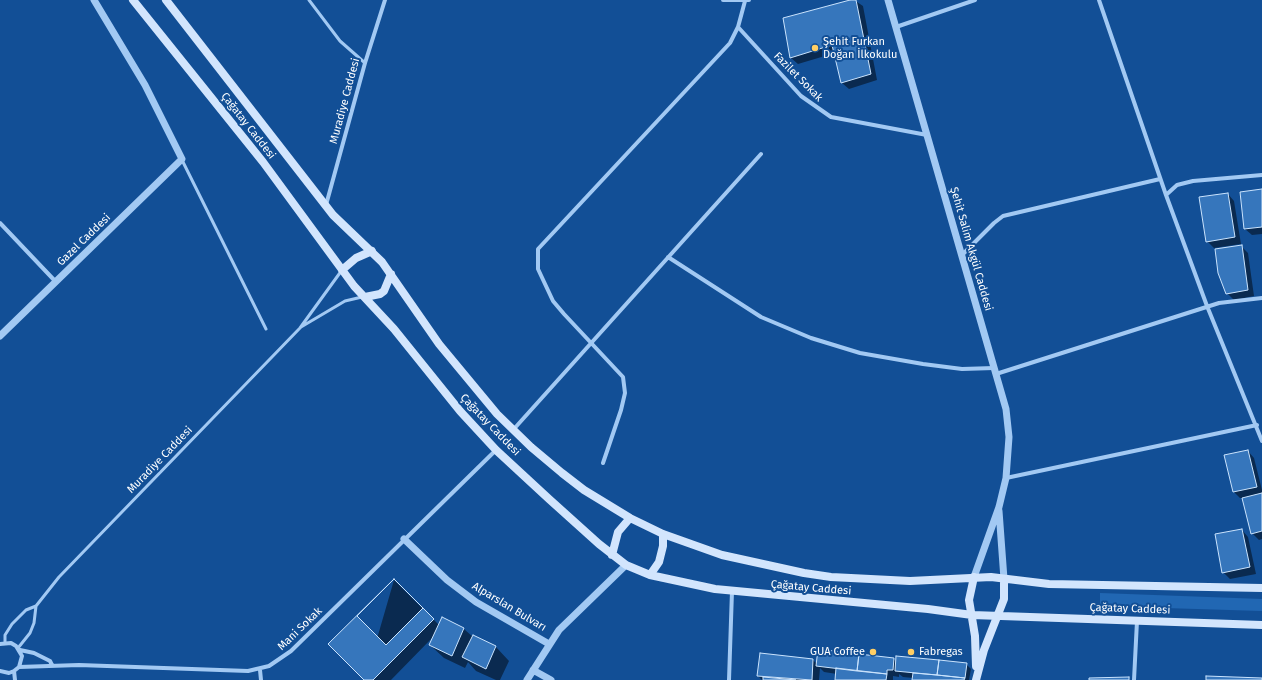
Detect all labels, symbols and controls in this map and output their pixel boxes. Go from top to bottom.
place label: Şehit Furkan Doğan İlkokulu [823,35,897,61]
marker: Şehit Furkan Doğan İlkokulu [810,43,820,53]
street label: Fazilet Sokak [771,50,825,104]
street label: Muradiye Caddesi [327,57,363,145]
street label: Çağatay Caddesi [218,90,278,162]
street label: Şehit Salim Akgül Caddesi [947,185,995,313]
street label: Gazel Caddesi [55,211,113,269]
street label: Çağatay Caddesi [457,391,523,459]
street label: Muradiye Caddesi [125,424,195,496]
street label: Çağatay Caddesi [770,578,852,598]
street label: Alparslan Bulvarı [469,580,549,634]
street label: Çağatay Caddesi [1089,601,1171,617]
street label: Mani Sokak [275,605,325,653]
place label: GUA Coffee [810,645,865,659]
place label: Fabregas [919,645,963,659]
marker: GUA Coffee [868,647,878,657]
marker: Fabregas [906,647,916,657]

